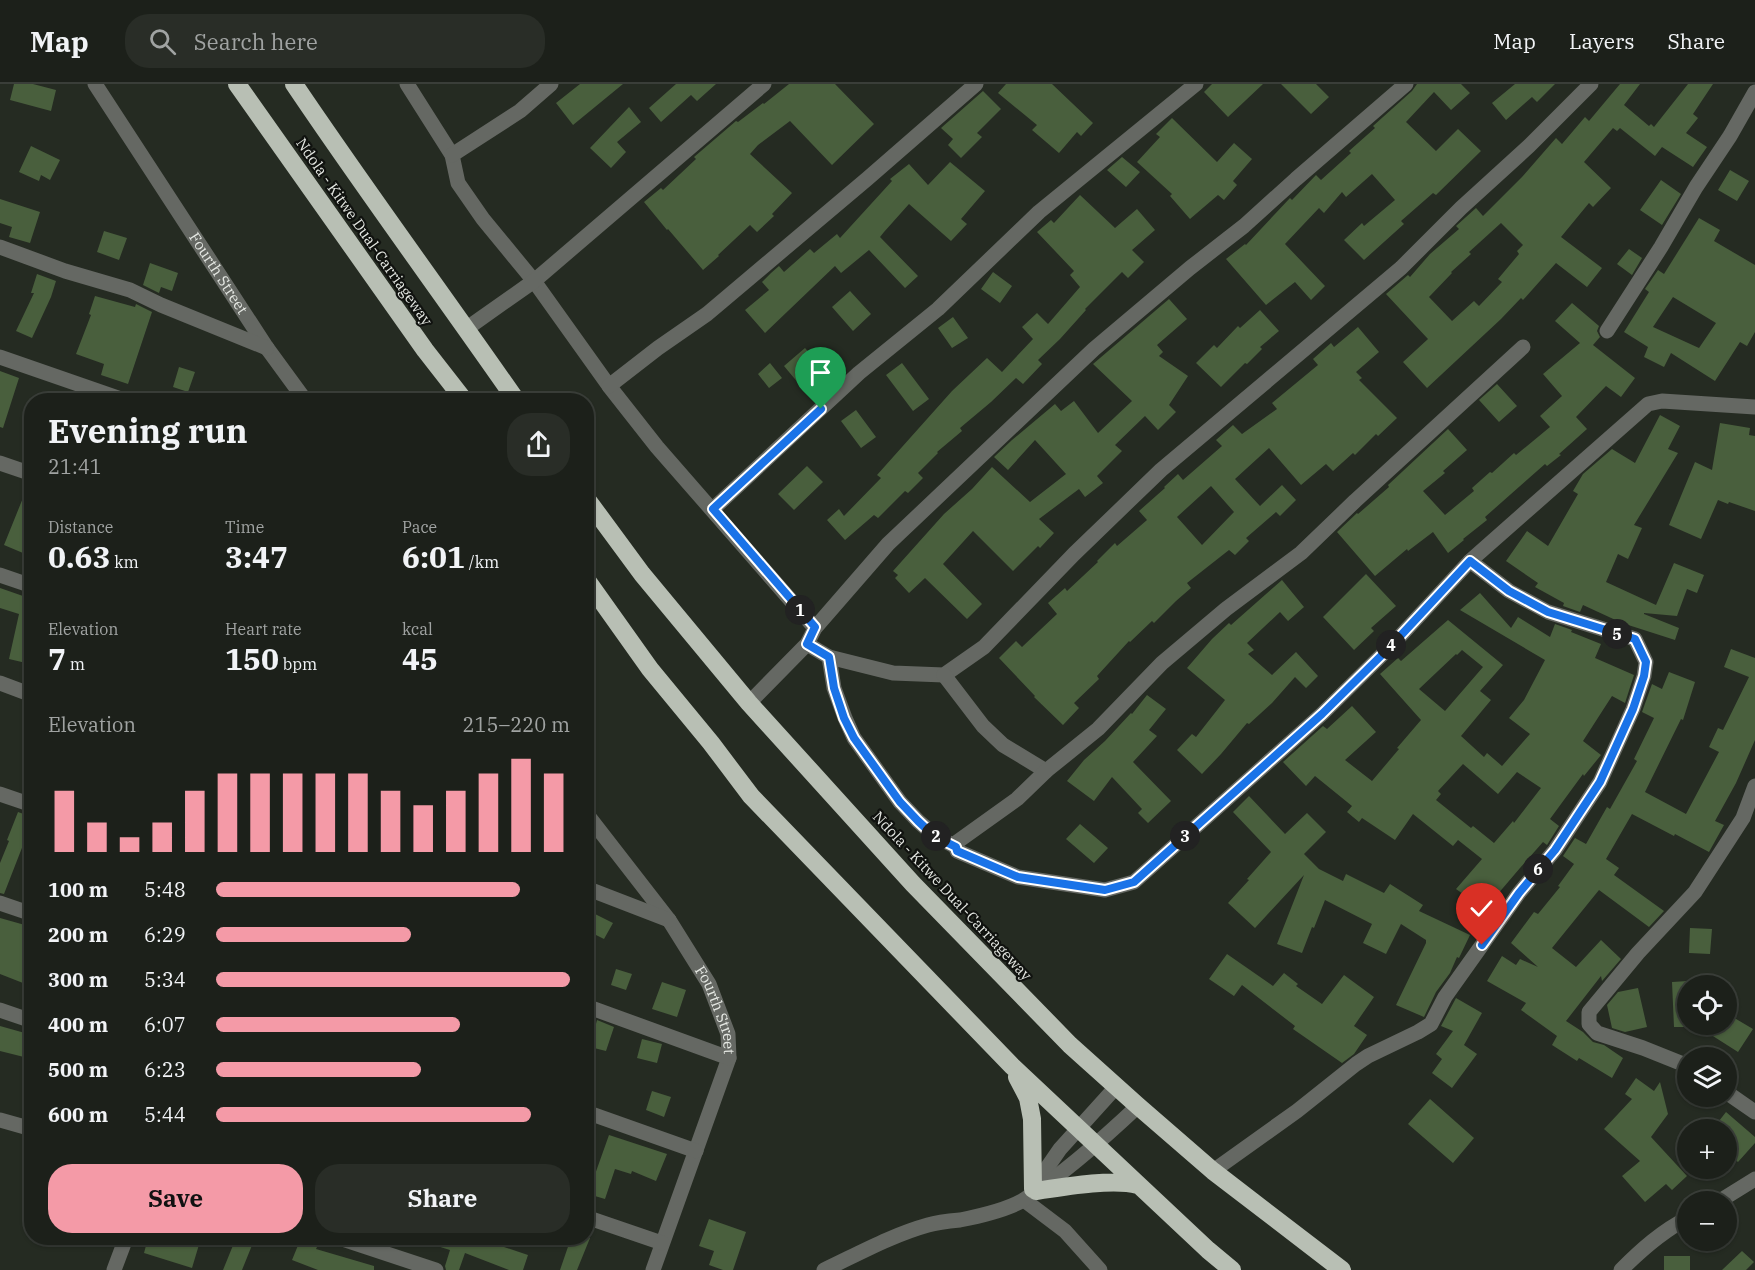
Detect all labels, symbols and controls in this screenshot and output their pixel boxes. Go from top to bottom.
search box [125,14,545,68]
text: Map [30,23,89,60]
icon: search [146,25,179,58]
text: Search here [194,27,318,56]
text: Map [1493,27,1536,55]
text: Layers [1569,27,1635,55]
text: Share [1668,27,1725,55]
street label: Ndola - Kitwe Dual-Carriageway [292,134,437,329]
street label: Fourth Street [185,229,252,318]
pin [795,347,846,409]
icon: arrive [804,356,837,389]
text: Evening run [48,409,248,452]
button: share [507,413,570,476]
text: 21:41 [48,453,102,480]
text: Distance [48,517,113,537]
text: Time [225,517,264,537]
text: Pace [402,517,437,537]
text: 0.63 [48,537,110,576]
text: 3:47 [225,537,288,576]
text: 6:01 [402,537,465,576]
text: km [110,552,139,572]
text: /km [465,552,499,572]
pin: 1 [785,595,815,625]
text: 1 [795,600,805,620]
text: Elevation [48,619,118,639]
text: Heart rate [225,619,302,639]
text: kcal [402,619,433,639]
pin: 5 [1602,619,1632,649]
text: 5 [1612,624,1622,644]
pin: 4 [1376,630,1406,660]
text: 4 [1386,635,1396,655]
text: 7 [48,639,66,678]
text: 150 [225,639,279,678]
text: 45 [402,639,438,678]
text: m [66,654,85,674]
text: bpm [279,654,317,674]
text: Elevation [48,711,136,738]
text: 215–220 m [463,711,570,738]
street label: Ndola - Kitwe Dual-Carriageway [869,807,1036,984]
pin: 2 [921,821,951,851]
pin: 3 [1170,821,1200,851]
text: 2 [931,826,941,846]
text: 3 [1180,826,1190,846]
pin: 6 [1523,854,1553,884]
text: 6 [1533,859,1543,879]
text: 100 m [48,876,108,903]
text: 5:48 [144,876,186,903]
pin [1456,883,1507,945]
icon: check [1465,892,1498,925]
text: 200 m [48,921,108,948]
text: 6:29 [144,921,186,948]
street label: Fourth Street [691,962,739,1055]
text: 300 m [48,966,108,993]
text: 5:34 [144,966,186,993]
map controls [1677,975,1737,1251]
button: locate [1677,975,1737,1035]
text: 400 m [48,1011,108,1038]
text: 6:07 [144,1011,186,1038]
button: layers [1677,1047,1737,1107]
text: 500 m [48,1056,108,1083]
text: 6:23 [144,1056,186,1083]
text: 600 m [48,1101,108,1128]
text: 5:44 [144,1101,186,1128]
button: + [1677,1119,1737,1179]
button: Save [48,1164,303,1233]
button: Share [315,1164,570,1233]
button: − [1677,1191,1737,1251]

